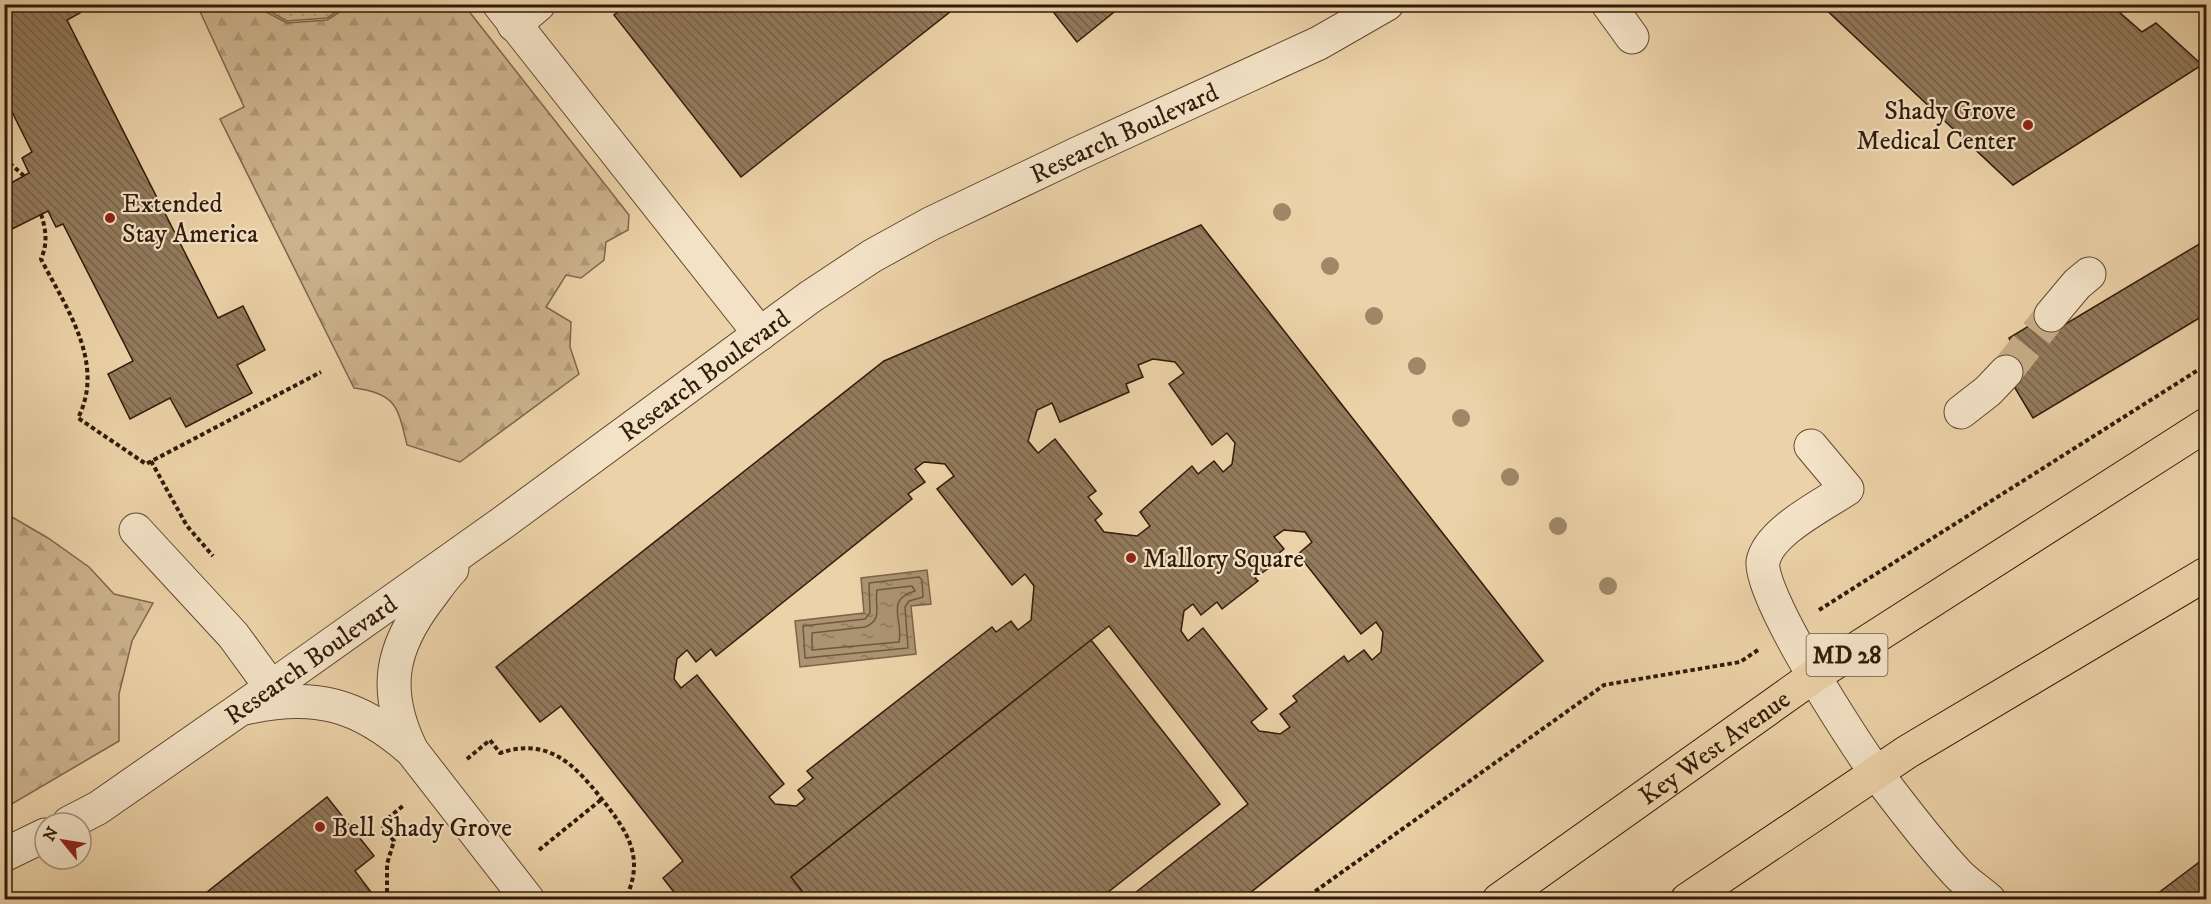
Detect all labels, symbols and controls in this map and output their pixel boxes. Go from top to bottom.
street label: Research Boulevard [1025,76,1224,192]
place label: Shady Grove Medical Center [1856,95,2016,158]
marker: Shady Grove Medical Center [2021,118,2035,132]
place label: Extended Stay America [122,188,258,251]
marker: Extended Stay America [103,211,117,225]
street label: Research Boulevard [613,302,797,449]
place label: Mallory Square [1143,543,1304,576]
marker: Mallory Square [1124,551,1138,565]
street label: Research Boulevard [219,588,404,733]
road number: MD 28 [1806,634,1888,676]
street label: Key West Avenue [1633,683,1797,813]
north arrow [33,811,93,871]
place label: Bell Shady Grove [332,812,512,845]
marker: Bell Shady Grove [313,820,327,834]
text: N [39,823,63,845]

